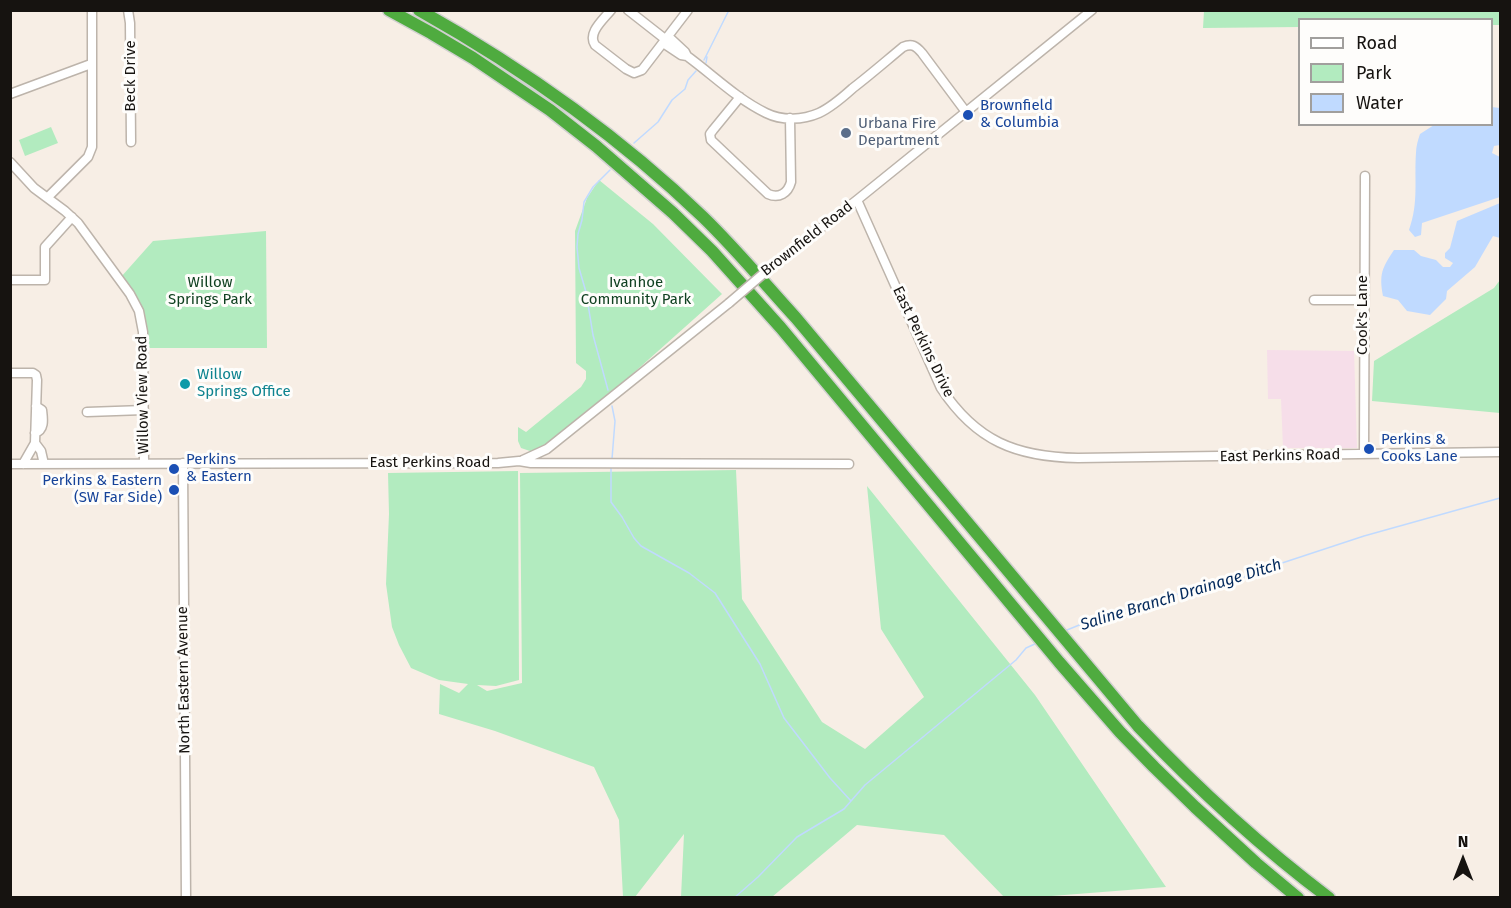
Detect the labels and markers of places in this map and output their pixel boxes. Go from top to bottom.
place label: Brownfield & Columbia [980,97,1059,132]
marker: Brownfield & Columbia [961,108,975,122]
place label: Urbana Fire Department [858,115,939,150]
marker: Urbana Fire Department [839,126,853,140]
place label: Willow Springs Office [197,366,291,401]
marker: Willow Springs Office [178,377,192,391]
place label: Perkins & Cooks Lane [1381,431,1458,466]
marker: Perkins & Cooks Lane [1362,442,1376,456]
place label: Perkins & Eastern [186,451,252,486]
marker: Perkins & Eastern [167,462,181,476]
place label: Perkins & Eastern (SW Far Side) [42,472,162,507]
marker: Perkins & Eastern (SW Far Side) [167,483,181,497]

